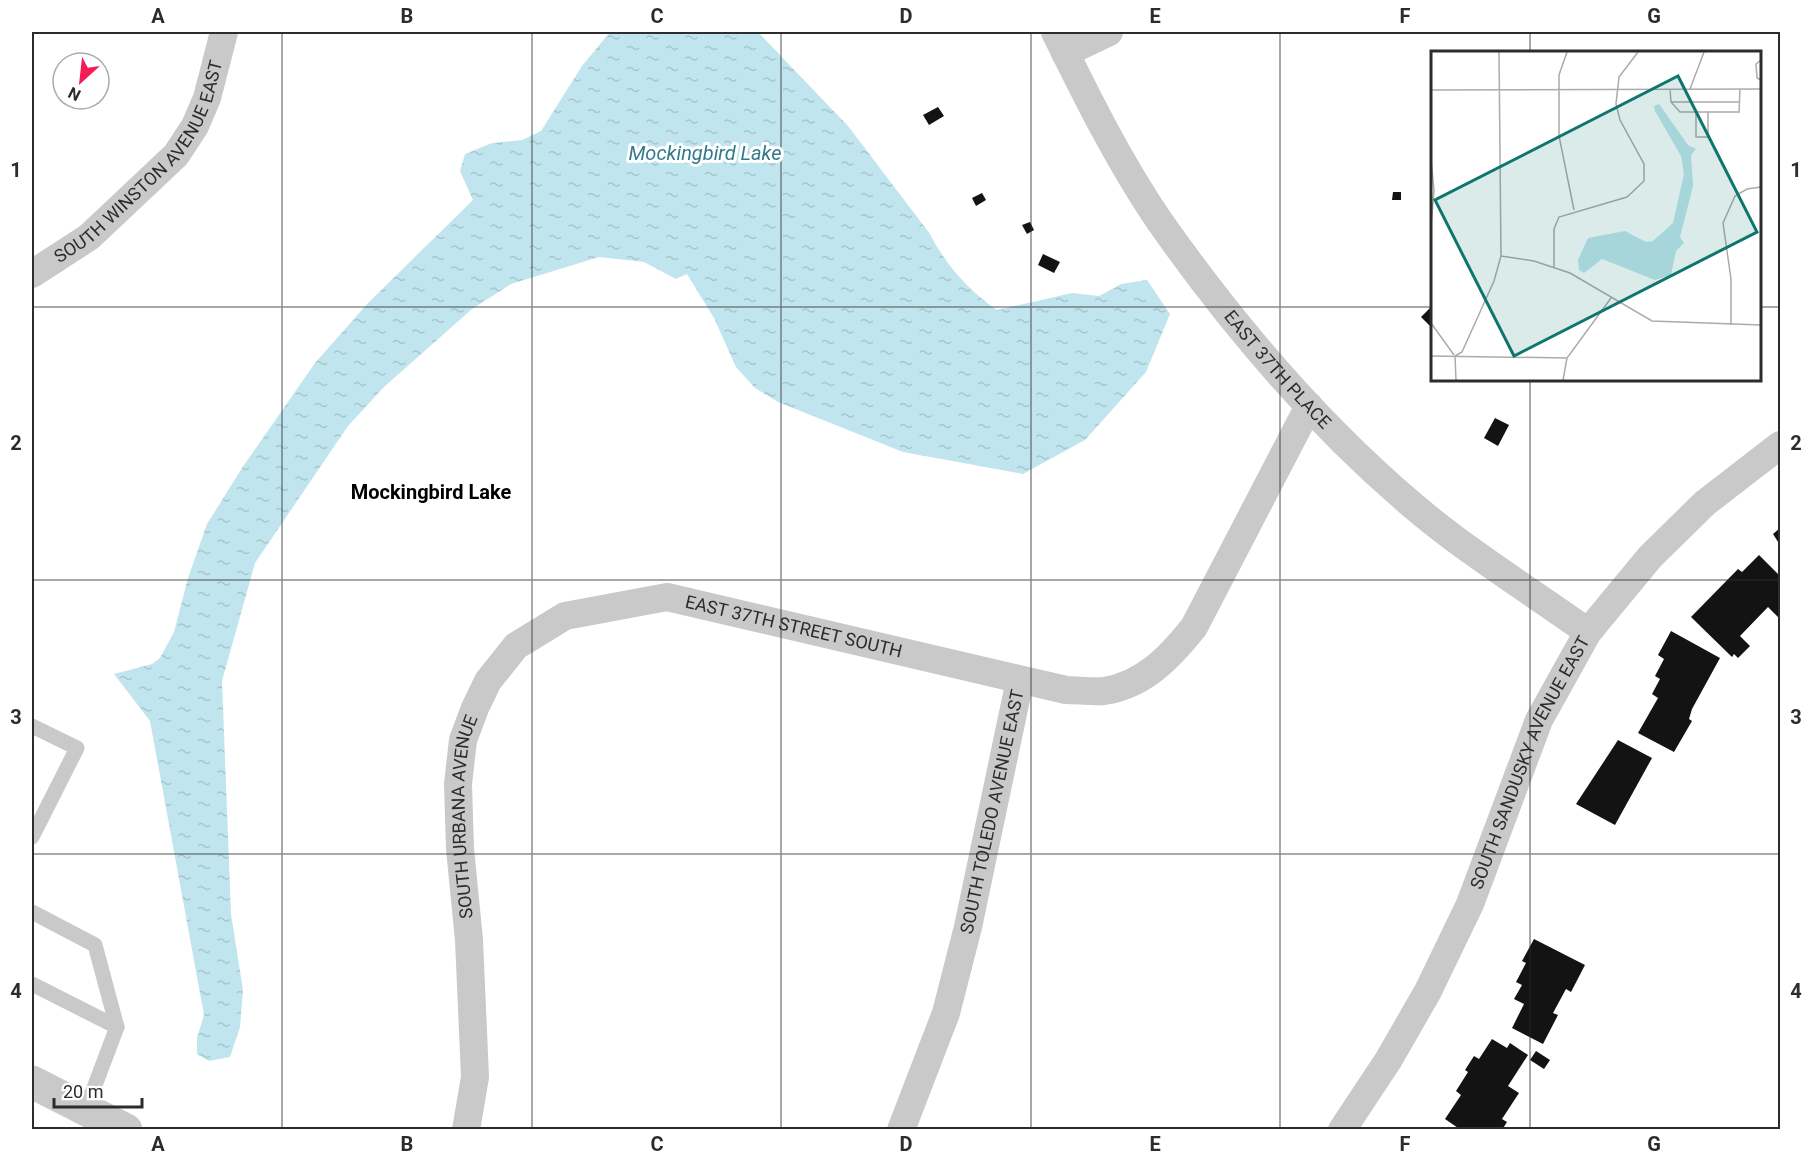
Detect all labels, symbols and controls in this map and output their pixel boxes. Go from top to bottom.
text: A [151,4,165,28]
text: B [401,4,413,28]
text: C [650,4,664,28]
text: D [900,4,913,28]
text: E [1149,4,1161,28]
text: F [1400,4,1411,28]
text: G [1647,4,1661,28]
street label: SOUTH WINSTON AVENUE EAST [43,48,225,266]
north arrow [51,51,111,111]
inset map [1431,51,1761,381]
water label: Mockingbird Lake [628,141,782,165]
text: 1 [10,158,22,182]
text: 1 [1790,158,1802,182]
street label: EAST 37TH PLACE [1220,306,1336,433]
text: 2 [10,431,22,455]
text: 2 [1790,431,1802,455]
district label: Mockingbird Lake [351,480,511,504]
street label: EAST 37TH STREET SOUTH [683,591,904,662]
street label: SOUTH SANDUSKY AVENUE EAST [1466,632,1594,892]
street label: SOUTH TOLEDO AVENUE EAST [956,687,1028,936]
text: 3 [10,705,22,729]
text: 3 [1790,705,1802,729]
street label: SOUTH URBANA AVENUE [447,712,481,920]
text: 4 [10,979,22,1003]
text: 4 [1790,979,1802,1003]
scale bar [54,1071,142,1109]
text: 20 m [63,1081,103,1102]
text: A [151,1132,165,1156]
text: B [401,1132,413,1156]
text: C [650,1132,664,1156]
text: D [900,1132,913,1156]
text: E [1149,1132,1161,1156]
text: F [1400,1132,1411,1156]
text: G [1647,1132,1661,1156]

